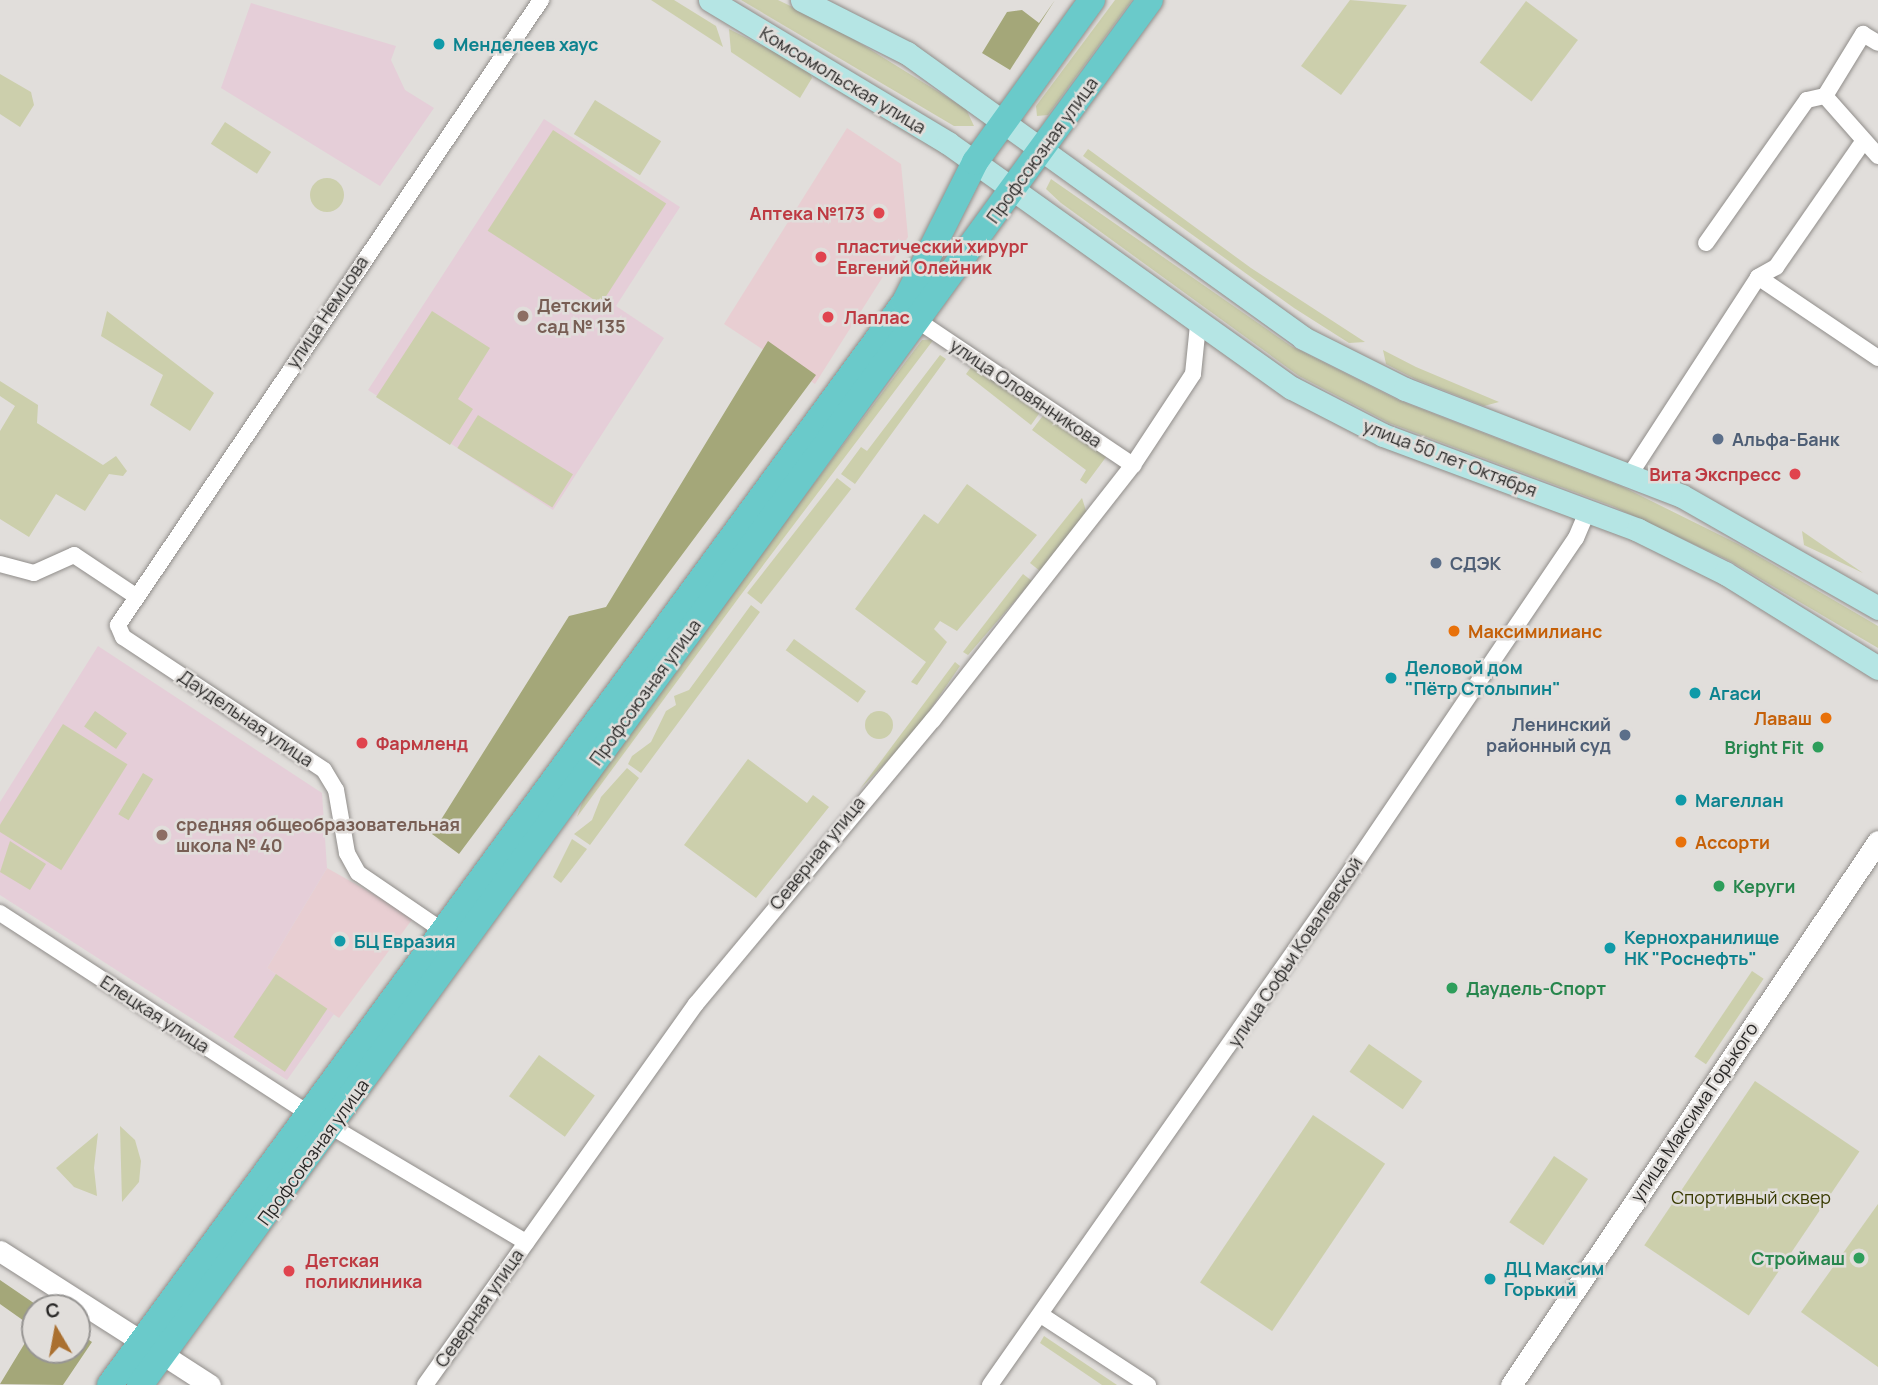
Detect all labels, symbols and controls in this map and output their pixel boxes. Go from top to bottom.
street label: Комсомольская улица [756,22,930,138]
place label: Менделеев хаус [453,33,598,55]
marker: Менделеев хаус [431,36,447,52]
street label: Профсоюзная улица [982,73,1102,227]
place label: Аптека №173 [750,202,865,224]
marker: Аптека №173 [871,205,887,221]
place label: пластический хирург Евгений Олейник [837,236,1028,278]
marker: пластический хирург Евгений Олейник [811,247,831,267]
street label: улица Немцова [281,252,373,372]
place label: Детский сад № 135 [537,295,625,338]
place label: Лаплас [844,306,910,328]
marker: Лаплас [818,307,838,327]
marker: Детский сад № 135 [515,308,531,324]
street label: улица Оловянникова [946,334,1106,452]
street label: улица 50 лет Октября [1360,415,1540,501]
place label: Альфа-Банк [1732,428,1839,450]
marker: Альфа-Банк [1710,431,1726,447]
place label: Вита Экспресс [1649,463,1781,485]
marker: Вита Экспресс [1787,466,1803,482]
place label: СДЭК [1450,552,1501,574]
marker: СДЭК [1428,555,1444,571]
street label: Профсоюзная улица [585,615,705,769]
place label: Максимилианс [1468,620,1602,642]
marker: Максимилианс [1446,623,1462,639]
place label: Деловой дом "Пётр Столыпин" [1405,657,1561,700]
street label: Даудельная улица [175,665,317,771]
marker: Деловой дом "Пётр Столыпин" [1383,670,1399,686]
place label: Агаси [1709,682,1761,704]
marker: Агаси [1687,685,1703,701]
place label: Лаваш [1754,707,1812,729]
marker: Лаваш [1818,710,1834,726]
place label: Ленинский районный суд [1486,714,1611,756]
marker: Ленинский районный суд [1617,727,1633,743]
place label: Фармленд [376,732,468,754]
marker: Фармленд [354,735,370,751]
place label: Bright Fit [1724,736,1804,758]
marker: Bright Fit [1810,739,1826,755]
place label: Магеллан [1695,789,1784,811]
street label: Северная улица [765,792,869,914]
marker: Магеллан [1673,792,1689,808]
place label: средняя общеобразовательная школа № 40 [176,814,460,856]
marker: средняя общеобразовательная школа № 40 [154,827,170,843]
place label: Ассорти [1695,831,1770,853]
marker: Ассорти [1673,834,1689,850]
street label: улица Софьи Ковалевской [1223,853,1367,1051]
place label: Керуги [1733,875,1795,897]
marker: Керуги [1711,878,1727,894]
place label: Кернохранилище НК "Роснефть" [1624,927,1779,970]
place label: БЦ Евразия [354,930,455,952]
marker: БЦ Евразия [332,933,348,949]
marker: Кернохранилище НК "Роснефть" [1602,940,1618,956]
street label: Елецкая улица [96,971,214,1057]
place label: Даудель-Спорт [1466,977,1606,999]
marker: Даудель-Спорт [1444,980,1460,996]
street label: улица Максима Горького [1626,1018,1762,1206]
street label: Профсоюзная улица [253,1075,373,1229]
park label: Спортивный сквер [1671,1186,1831,1208]
street label: Северная улица [430,1245,528,1371]
place label: Строймаш [1751,1247,1845,1269]
place label: Детская поликлиника [305,1250,422,1292]
marker: Строймаш [1851,1250,1867,1266]
place label: ДЦ Максим Горький [1504,1258,1604,1300]
marker: Детская поликлиника [279,1261,299,1281]
marker: ДЦ Максим Горький [1482,1271,1498,1287]
north arrow [21,1294,91,1364]
text: С [44,1296,62,1324]

